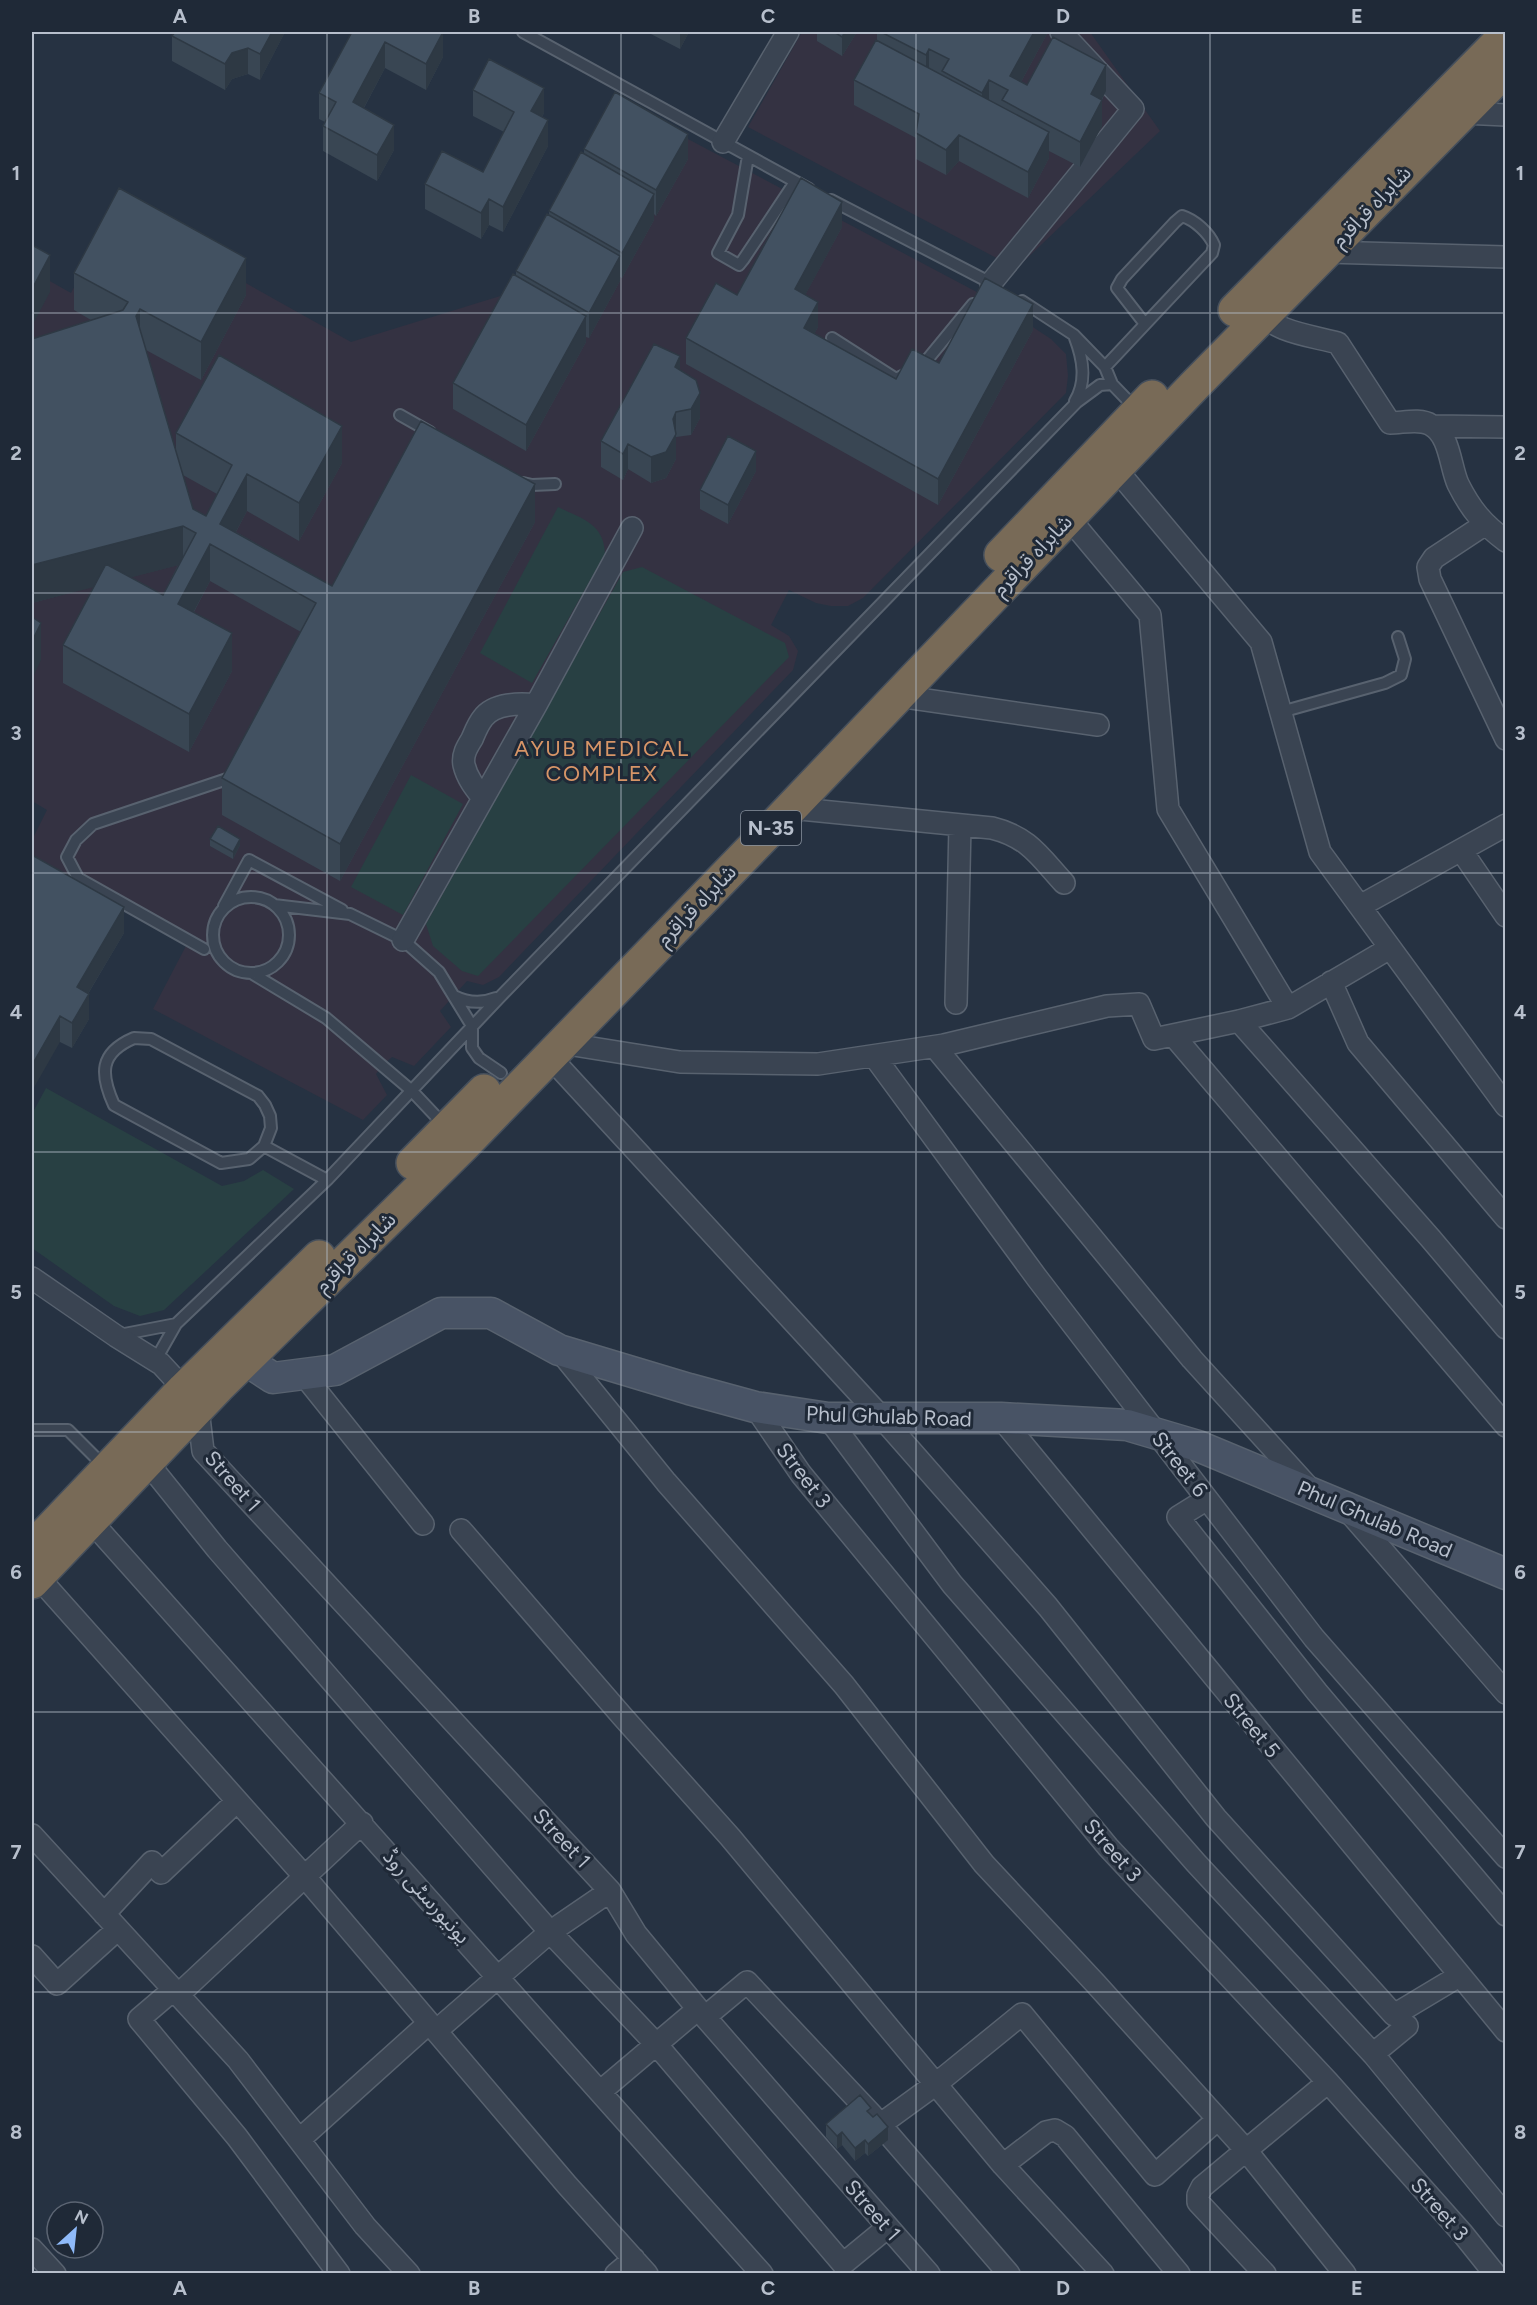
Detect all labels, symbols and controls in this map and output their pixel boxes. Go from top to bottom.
text: A [173,4,188,28]
text: B [468,4,480,28]
text: C [761,4,775,28]
text: D [1056,4,1070,28]
text: E [1351,4,1363,28]
street label: شاہراہ قراقرم [1326,160,1419,255]
text: 1 [12,161,20,185]
text: 1 [1516,161,1524,185]
text: 2 [10,441,22,465]
text: 2 [1514,441,1526,465]
street label: شاہراہ قراقرم [987,509,1080,604]
text: 3 [10,721,22,745]
text: 3 [1514,721,1526,745]
district label: AYUB MEDICAL COMPLEX [514,735,690,787]
road number: N-35 [741,811,801,845]
street label: شاہراہ قراقرم [651,859,744,954]
text: 4 [10,1000,23,1024]
text: 4 [1514,1000,1527,1024]
street label: شاہراہ قراقرم [309,1206,403,1300]
text: 5 [10,1280,22,1304]
text: 5 [1514,1280,1526,1304]
street label: Phul Ghulab Road [806,1401,972,1431]
street label: Street 6 [1147,1426,1213,1502]
street label: Street 3 [771,1437,837,1513]
street label: Street 1 [200,1445,266,1517]
street label: Phul Ghulab Road [1294,1475,1456,1563]
text: 6 [10,1560,22,1584]
text: 6 [1514,1560,1526,1584]
street label: Street 5 [1218,1688,1286,1762]
street label: Street 1 [528,1803,596,1873]
street label: Street 3 [1079,1813,1147,1887]
text: 7 [10,1840,22,1864]
text: 7 [1514,1840,1526,1864]
street label: یونیورسٹی روڈ [378,1844,476,1948]
text: 8 [10,2120,22,2144]
text: 8 [1514,2120,1526,2144]
street label: Street 3 [1406,2172,1474,2246]
street label: Street 1 [840,2174,906,2246]
north arrow [45,2200,105,2260]
text: N [72,2206,91,2228]
text: A [173,2276,188,2300]
text: B [468,2276,480,2300]
text: C [761,2276,775,2300]
text: D [1056,2276,1070,2300]
text: E [1351,2276,1363,2300]

